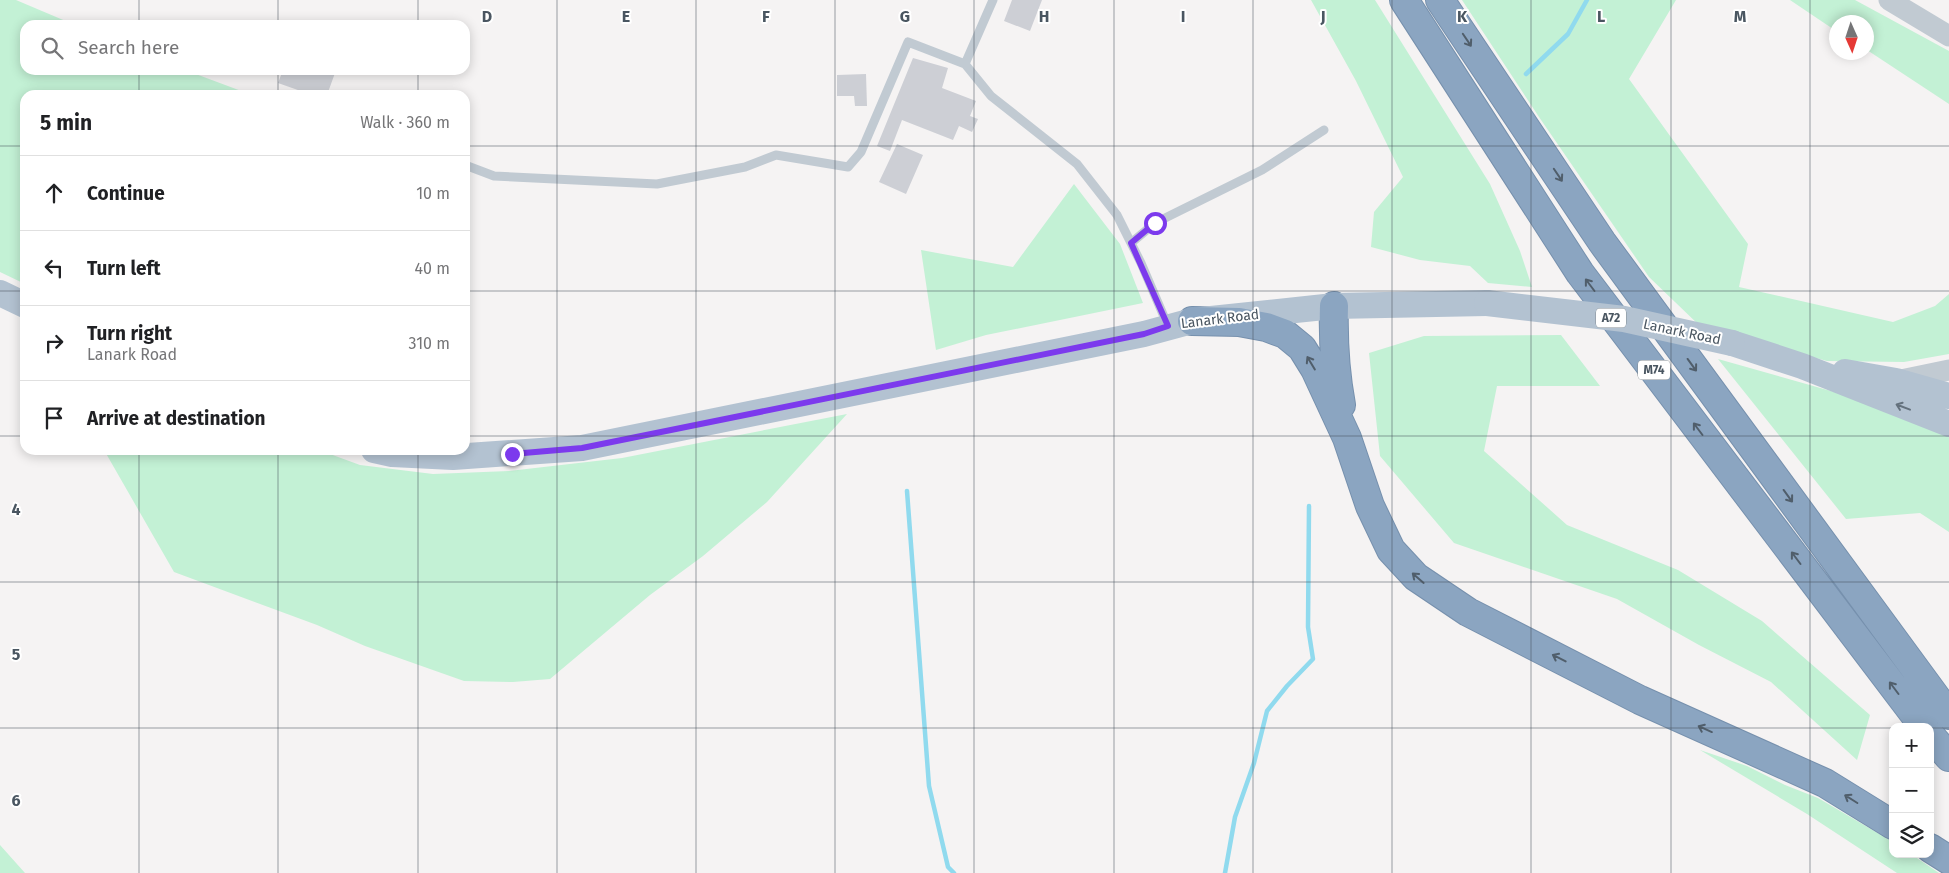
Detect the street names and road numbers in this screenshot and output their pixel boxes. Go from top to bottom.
street label: Lanark Road [1180,306,1260,332]
road number: A72 [1596,308,1626,328]
street label: Lanark Road [1642,315,1722,349]
road number: M74 [1638,360,1670,380]

